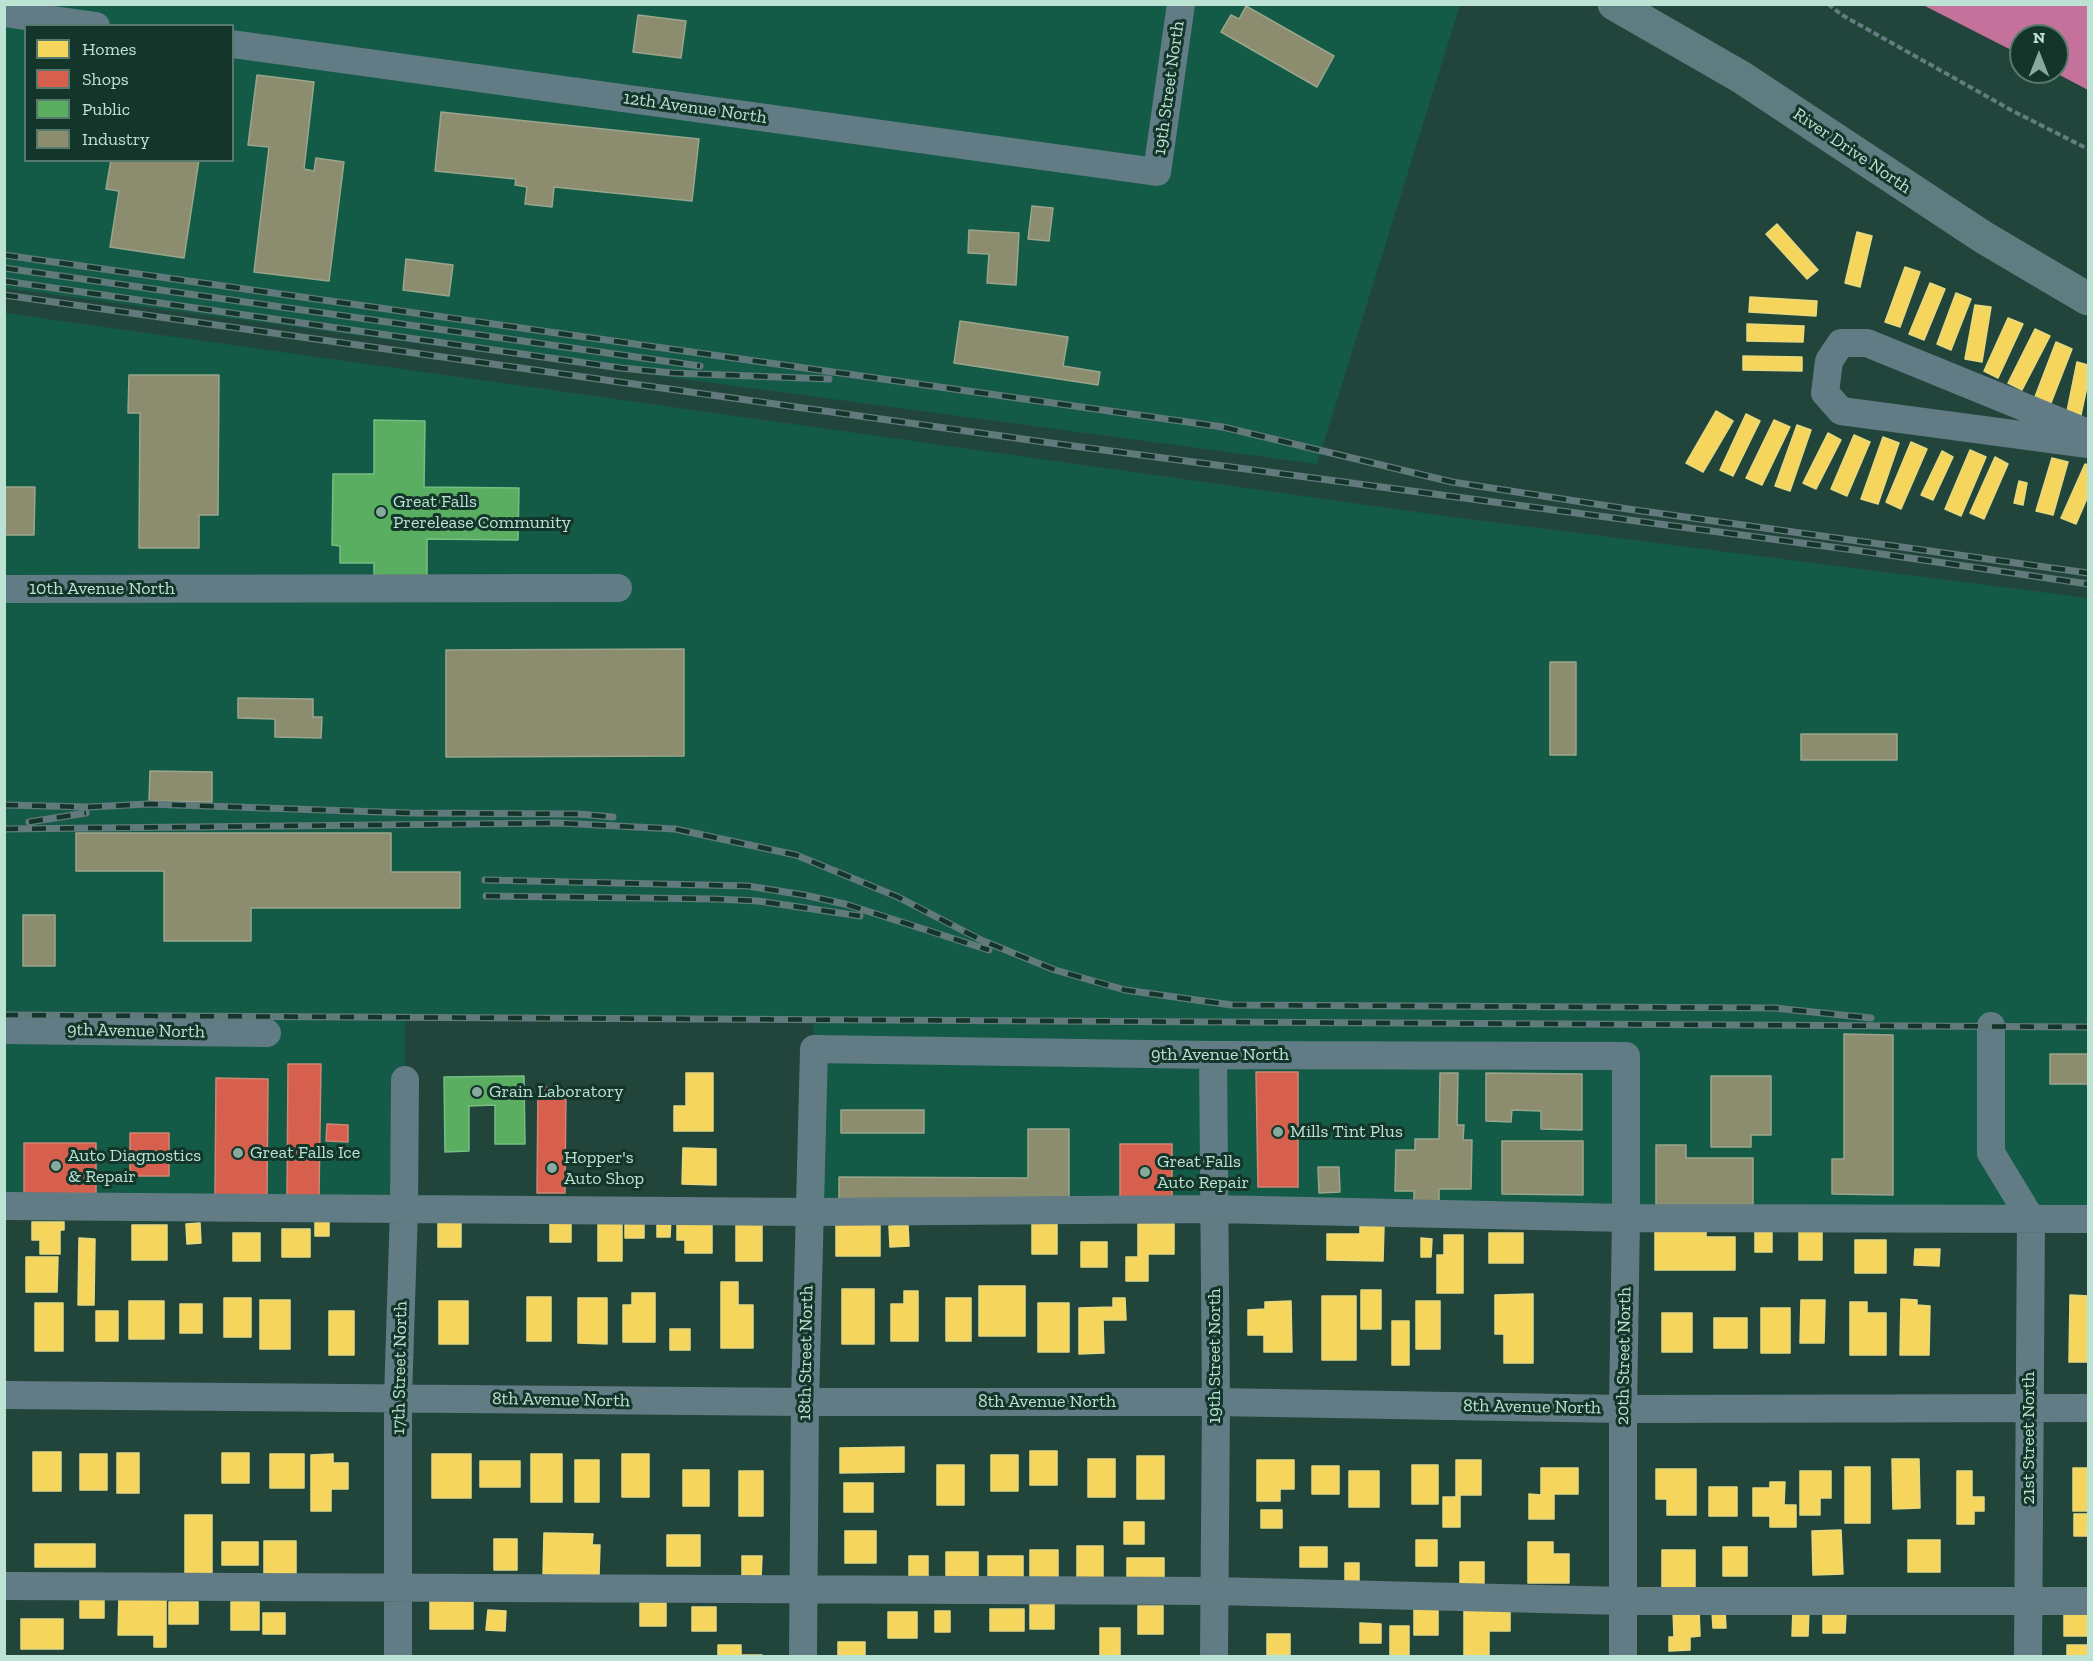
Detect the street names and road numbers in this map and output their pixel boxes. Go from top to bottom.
street label: 19th Street North [1149,20,1189,156]
street label: 12th Avenue North [622,87,768,129]
street label: River Drive North [1789,104,1915,198]
street label: 10th Avenue North [29,578,175,600]
street label: 9th Avenue North [67,1019,205,1043]
street label: 9th Avenue North [1151,1044,1289,1066]
street label: 18th Street North [794,1285,818,1421]
street label: 20th Street North [1612,1287,1636,1425]
street label: 19th Street North [1204,1288,1226,1424]
street label: 17th Street North [388,1301,412,1435]
street label: 21st Street North [2018,1372,2040,1504]
street label: 8th Avenue North [492,1388,630,1412]
street label: 8th Avenue North [978,1391,1116,1413]
street label: 8th Avenue North [1463,1395,1601,1419]

